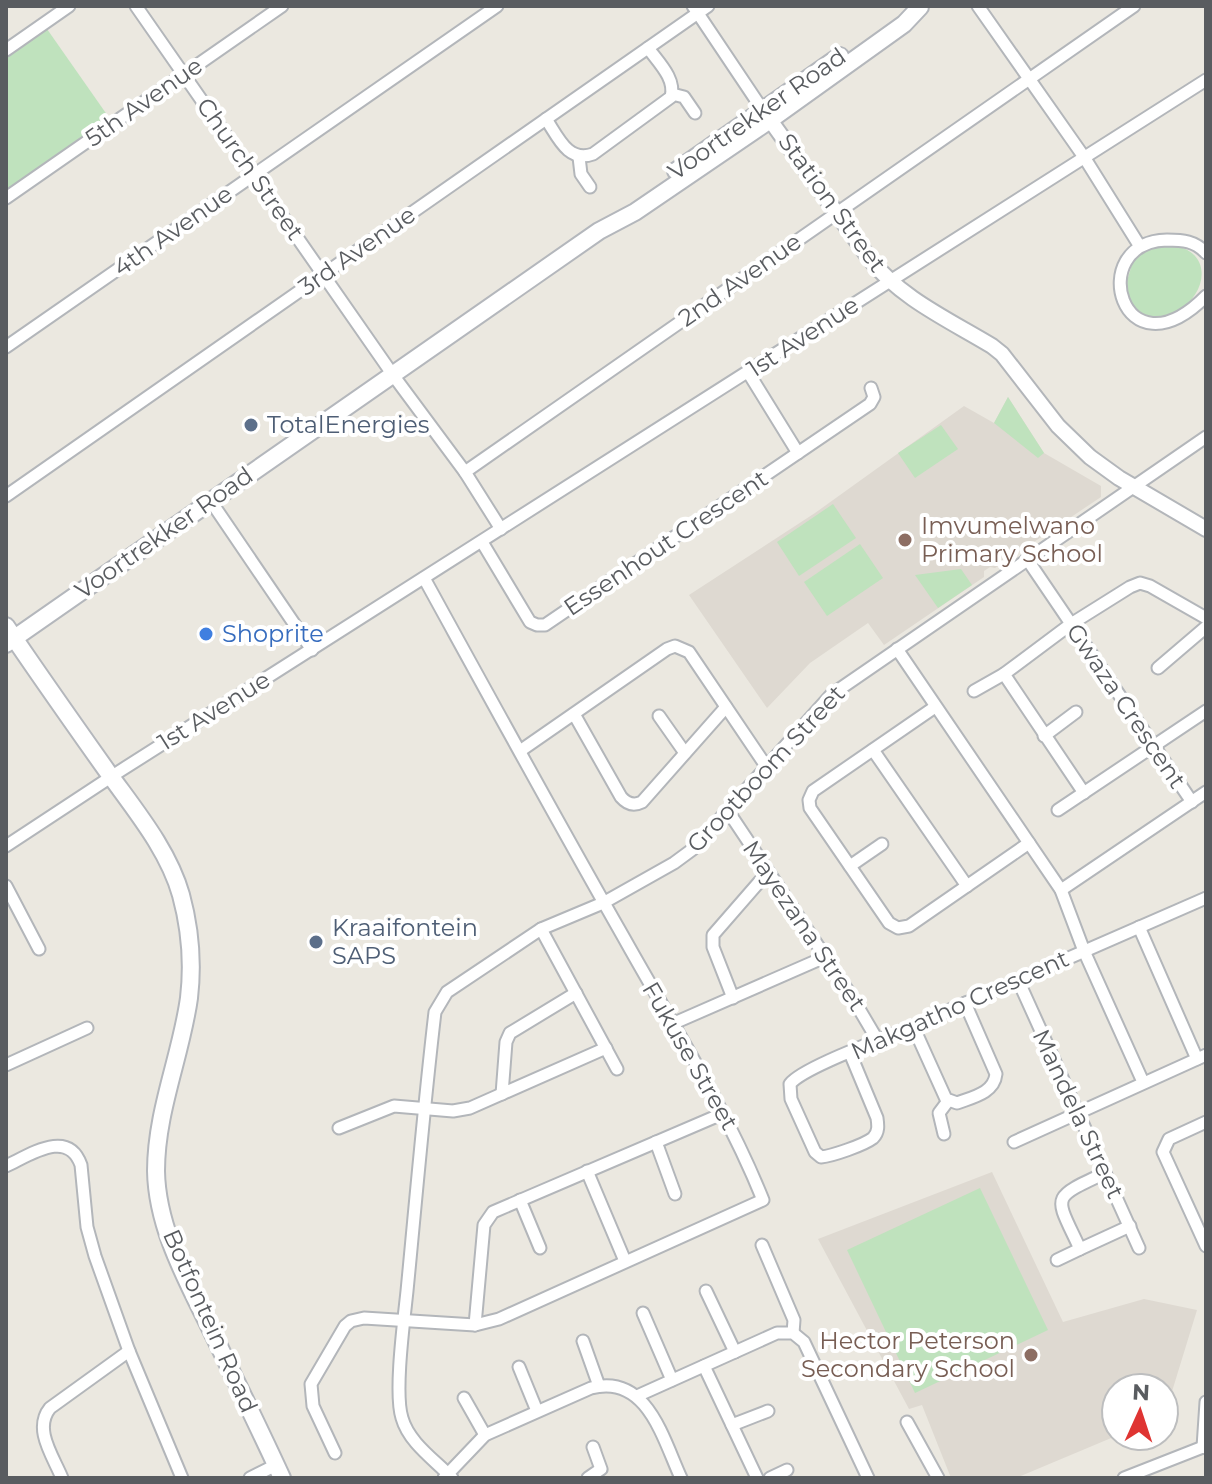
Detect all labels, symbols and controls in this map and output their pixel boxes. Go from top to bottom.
street label: Voortrekker Road [662,41,851,186]
street label: 5th Avenue [80,51,208,153]
street label: Church Street [191,92,310,246]
street label: Station Street [772,128,893,278]
street label: 4th Avenue [108,179,238,282]
street label: 3rd Avenue [293,200,421,301]
street label: 2nd Avenue [673,227,807,332]
street label: 1st Avenue [742,290,864,383]
place label: TotalEnergies [267,410,430,439]
marker: TotalEnergies [242,416,260,434]
street label: Voortrekker Road [69,460,258,605]
street label: Essenhout Crescent [558,463,773,622]
place label: Imvumelwano Primary School [921,511,1103,568]
marker: Imvumelwano Primary School [896,531,914,549]
street label: Gwaza Crescent [1061,618,1192,794]
place label: Shoprite [222,619,324,648]
marker: Shoprite [197,625,215,643]
street label: 1st Avenue [152,665,275,757]
street label: Grootboom Street [681,679,851,858]
street label: Mayezana Street [737,835,872,1017]
place label: Kraaifontein SAPS [332,913,478,970]
marker: Kraaifontein SAPS [307,933,325,951]
street label: Makgatho Crescent [846,943,1073,1066]
street label: Fukuse Street [636,977,745,1135]
street label: Mandela Street [1027,1024,1130,1203]
street label: Botfontein Road [157,1225,264,1417]
place label: Hector Peterson Secondary School [801,1326,1015,1383]
marker: Hector Peterson Secondary School [1022,1346,1040,1364]
north arrow [1100,1372,1180,1452]
text: N [1131,1379,1151,1406]

